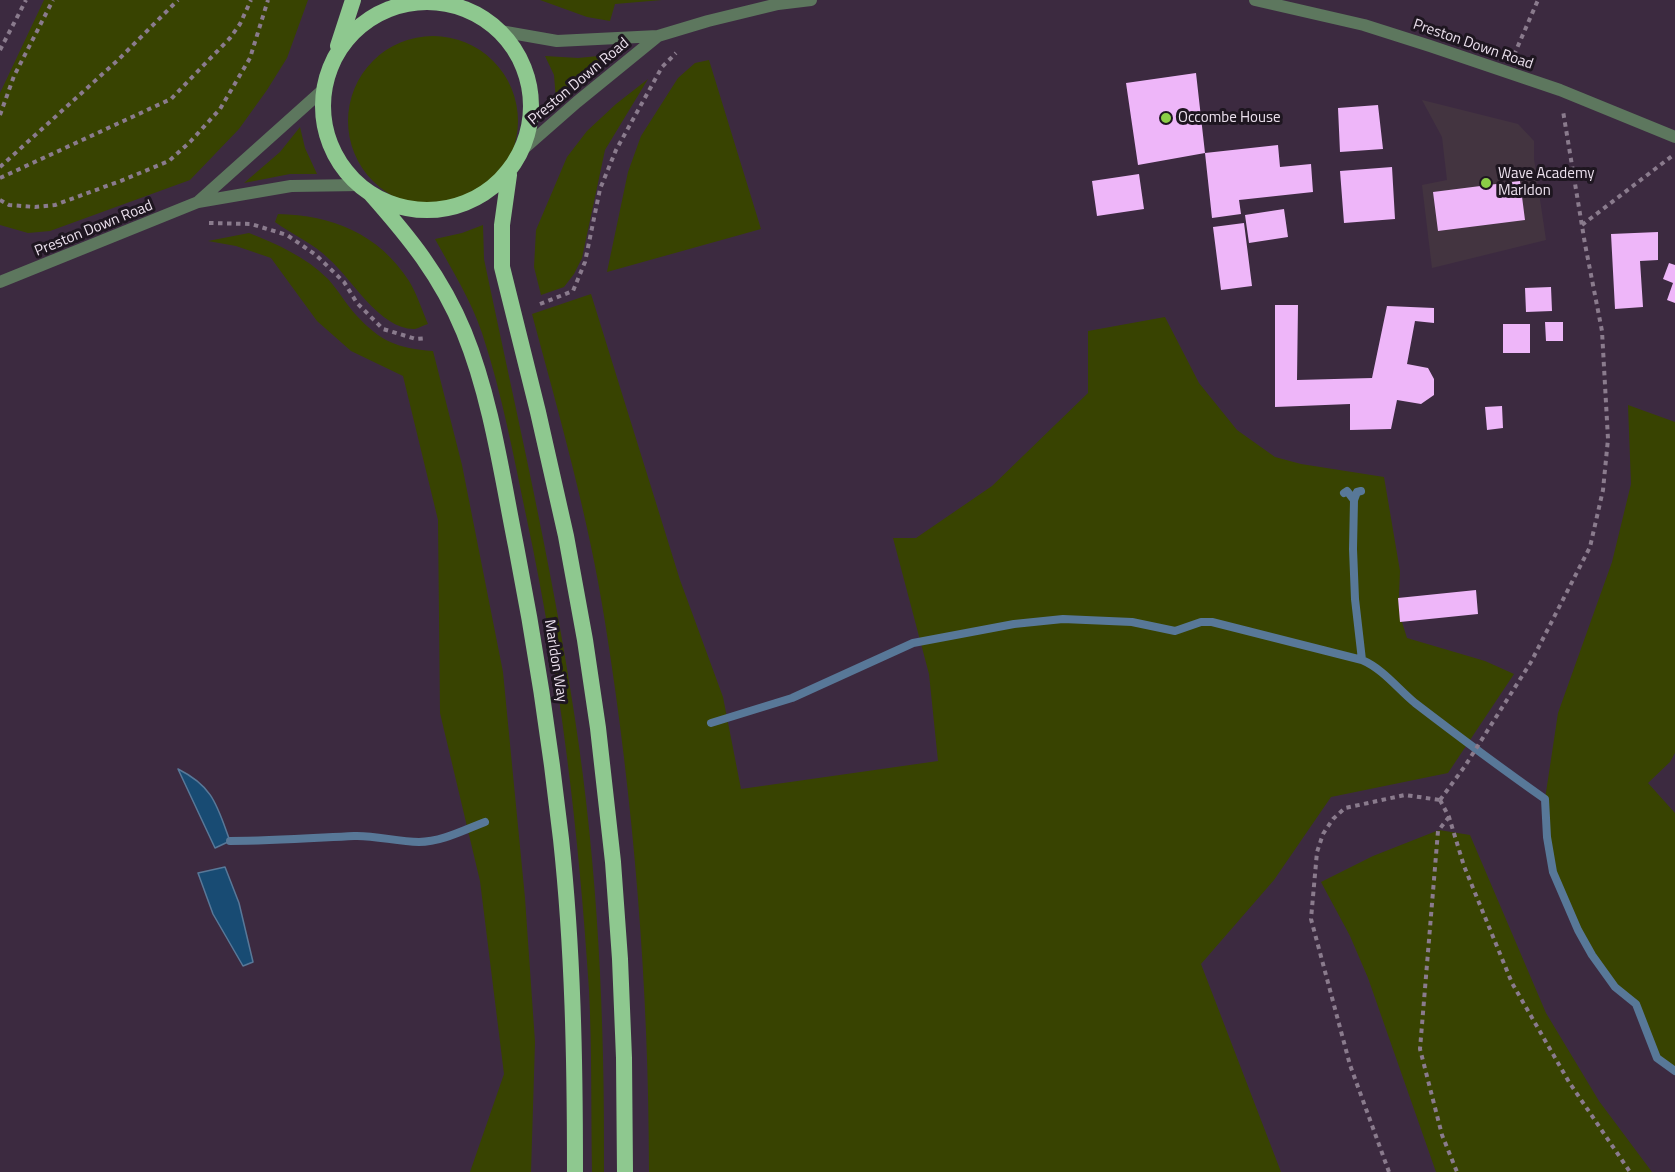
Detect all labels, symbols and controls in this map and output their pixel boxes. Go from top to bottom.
street label: Preston Down Road [1411,16,1535,74]
street label: Preston Down Road [525,35,633,129]
place label: Occombe House [1178,109,1281,127]
marker: Occombe House [1159,111,1173,125]
place label: Wave Academy Marldon [1498,165,1595,200]
marker: Wave Academy Marldon [1479,176,1493,190]
street label: Preston Down Road [32,197,156,261]
street label: Marldon Way [540,618,570,704]

